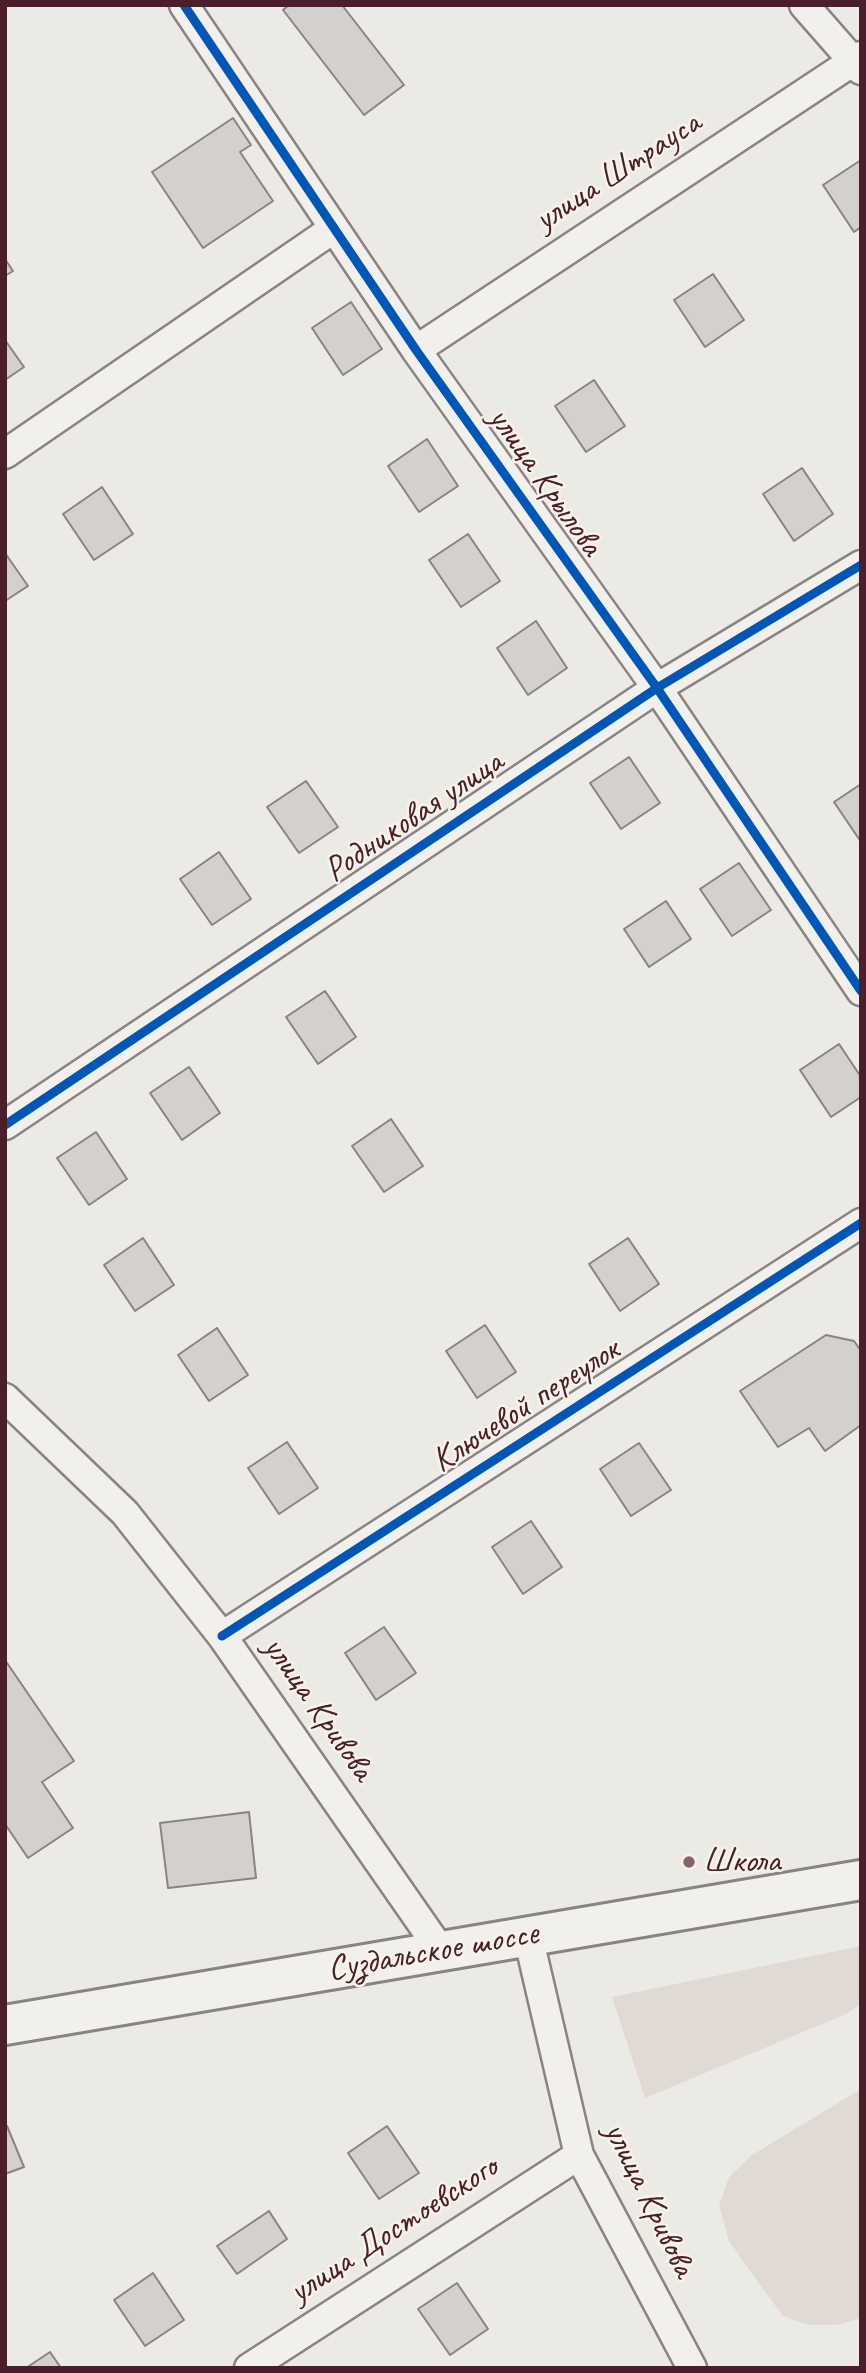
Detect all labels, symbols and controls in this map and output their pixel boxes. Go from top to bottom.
street label: улица Штрауса [527,103,709,241]
street label: улица Крылова [478,399,612,565]
street label: Родниковая улица [317,742,511,892]
street label: Ключевой переулок [424,1330,628,1482]
street label: улица Кривова [253,1629,383,1789]
place label: Школа [703,1841,780,1883]
marker: Школа [681,1854,697,1870]
street label: Суздальское шоссе [324,1913,542,1991]
street label: улица Кривова [594,2116,704,2284]
street label: улица Достоевского [282,2147,506,2313]

